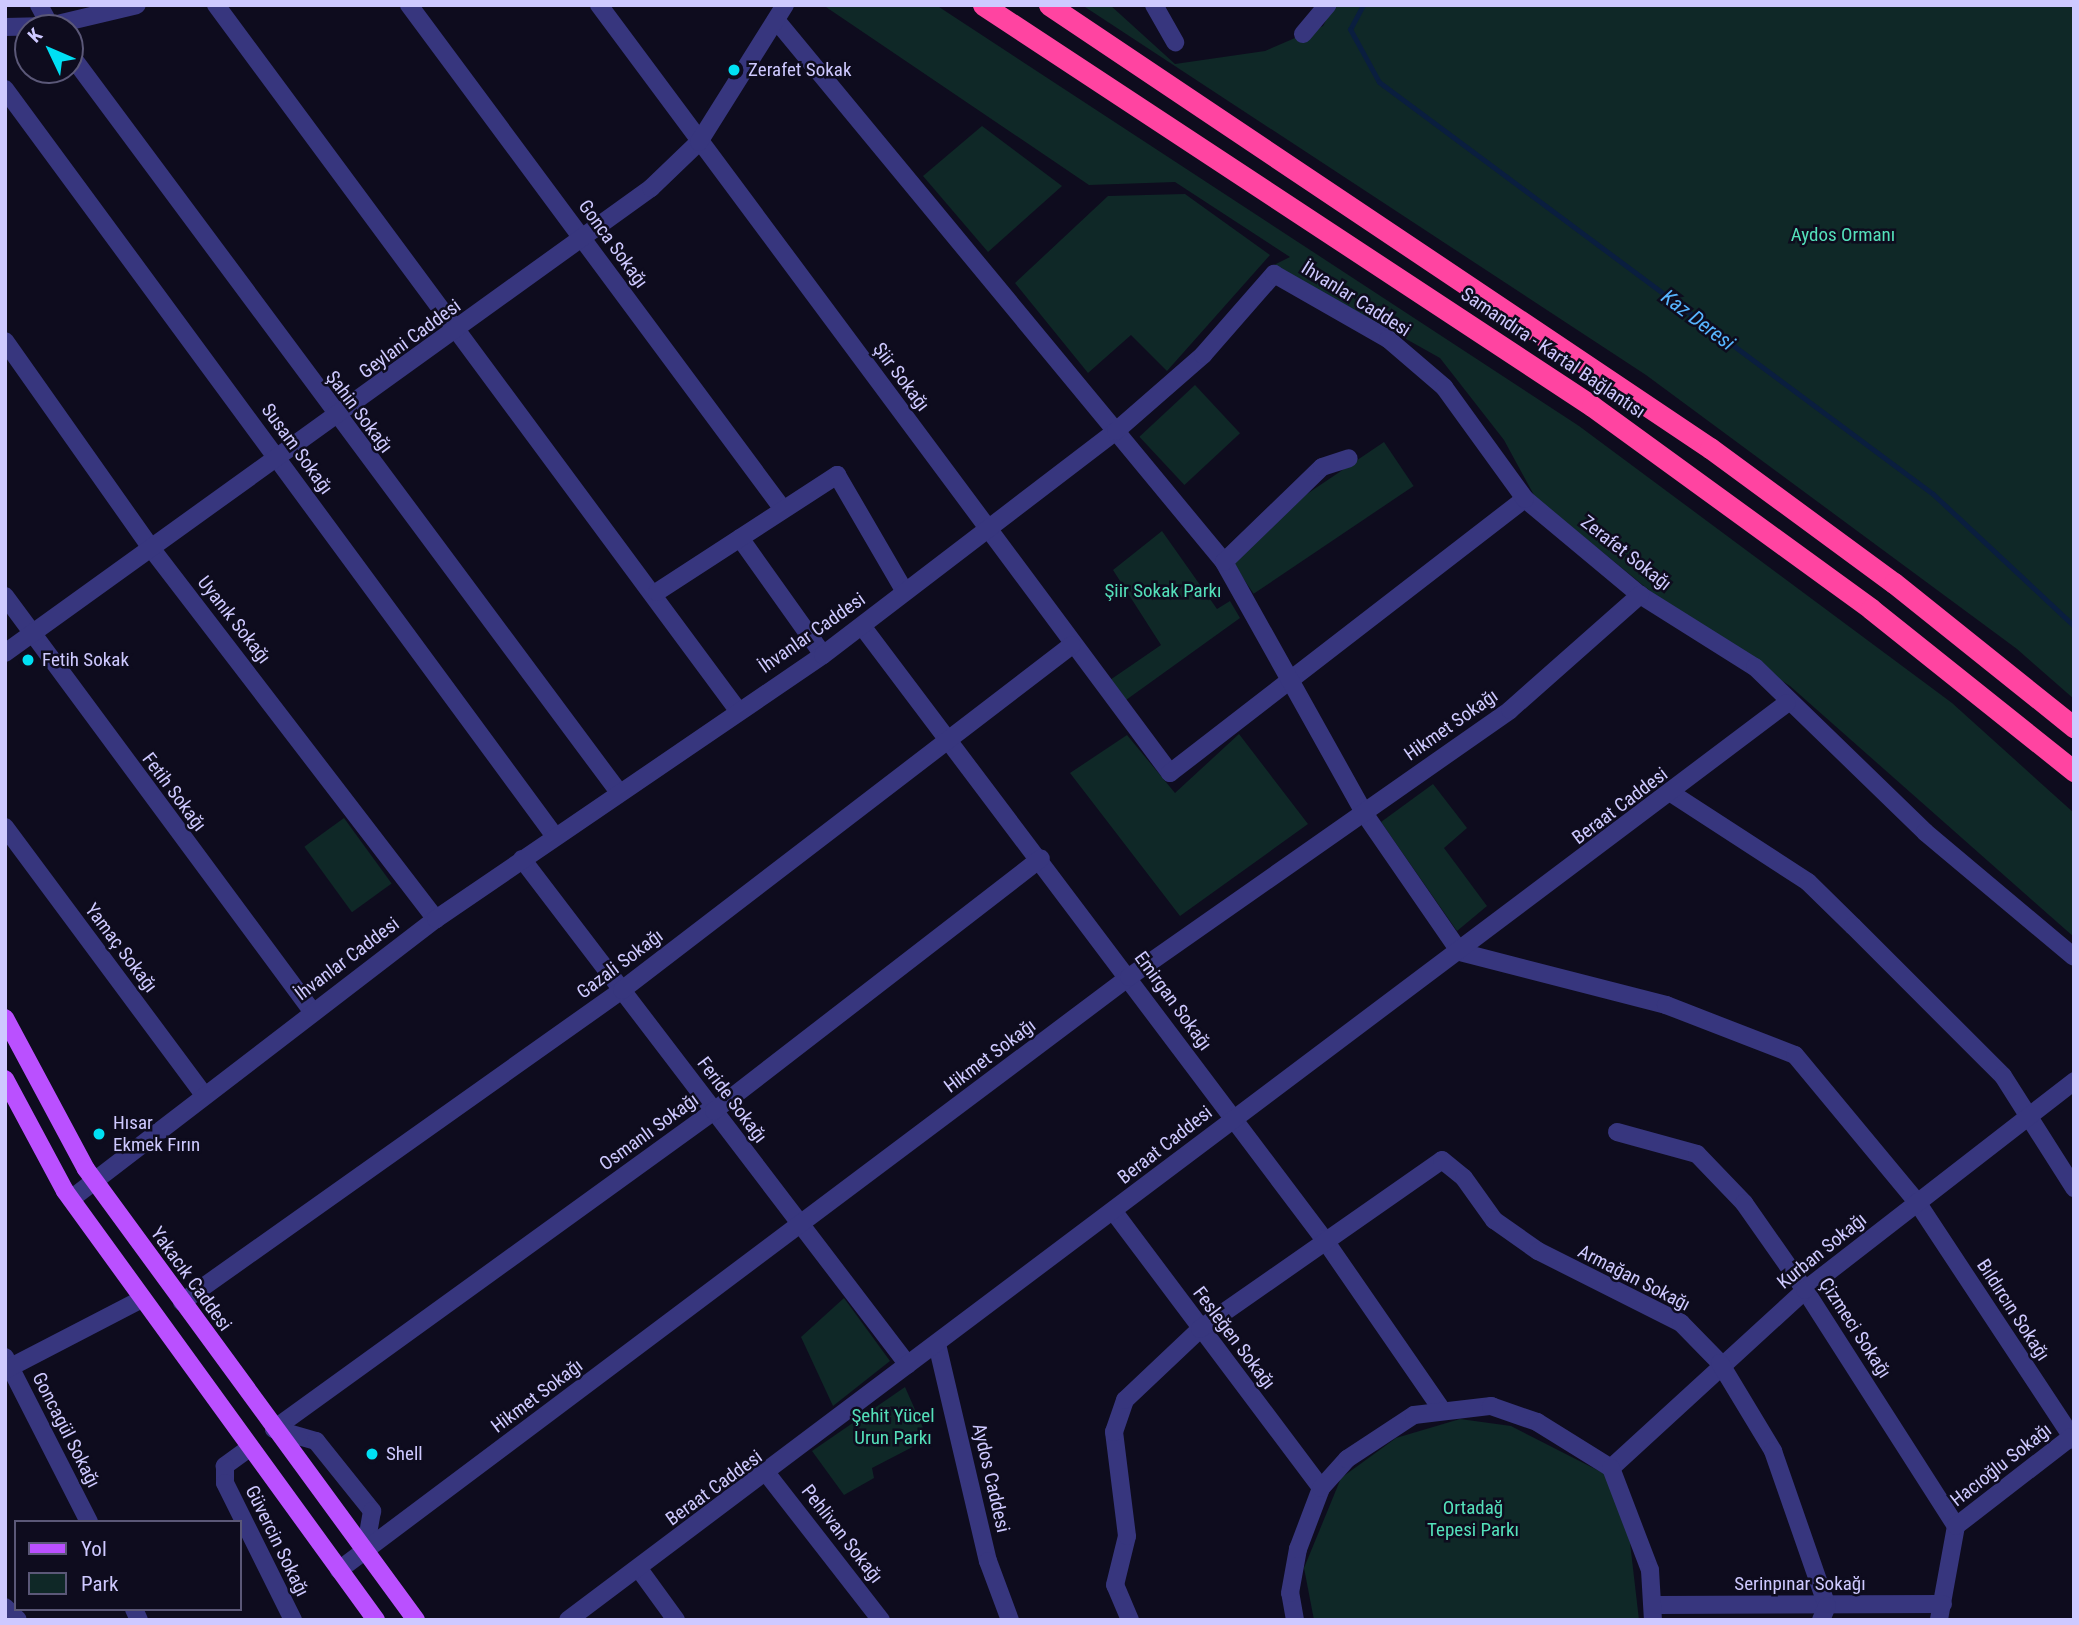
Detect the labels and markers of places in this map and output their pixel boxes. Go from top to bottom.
place label: Zerafet Sokak [748,59,851,81]
marker: Zerafet Sokak [726,62,742,78]
place label: Fetih Sokak [42,649,129,671]
marker: Fetih Sokak [20,652,36,668]
place label: Hısar Ekmek Fırın [113,1112,200,1156]
marker: Hısar Ekmek Fırın [91,1126,107,1142]
place label: Shell [386,1443,423,1465]
marker: Shell [364,1446,380,1462]

